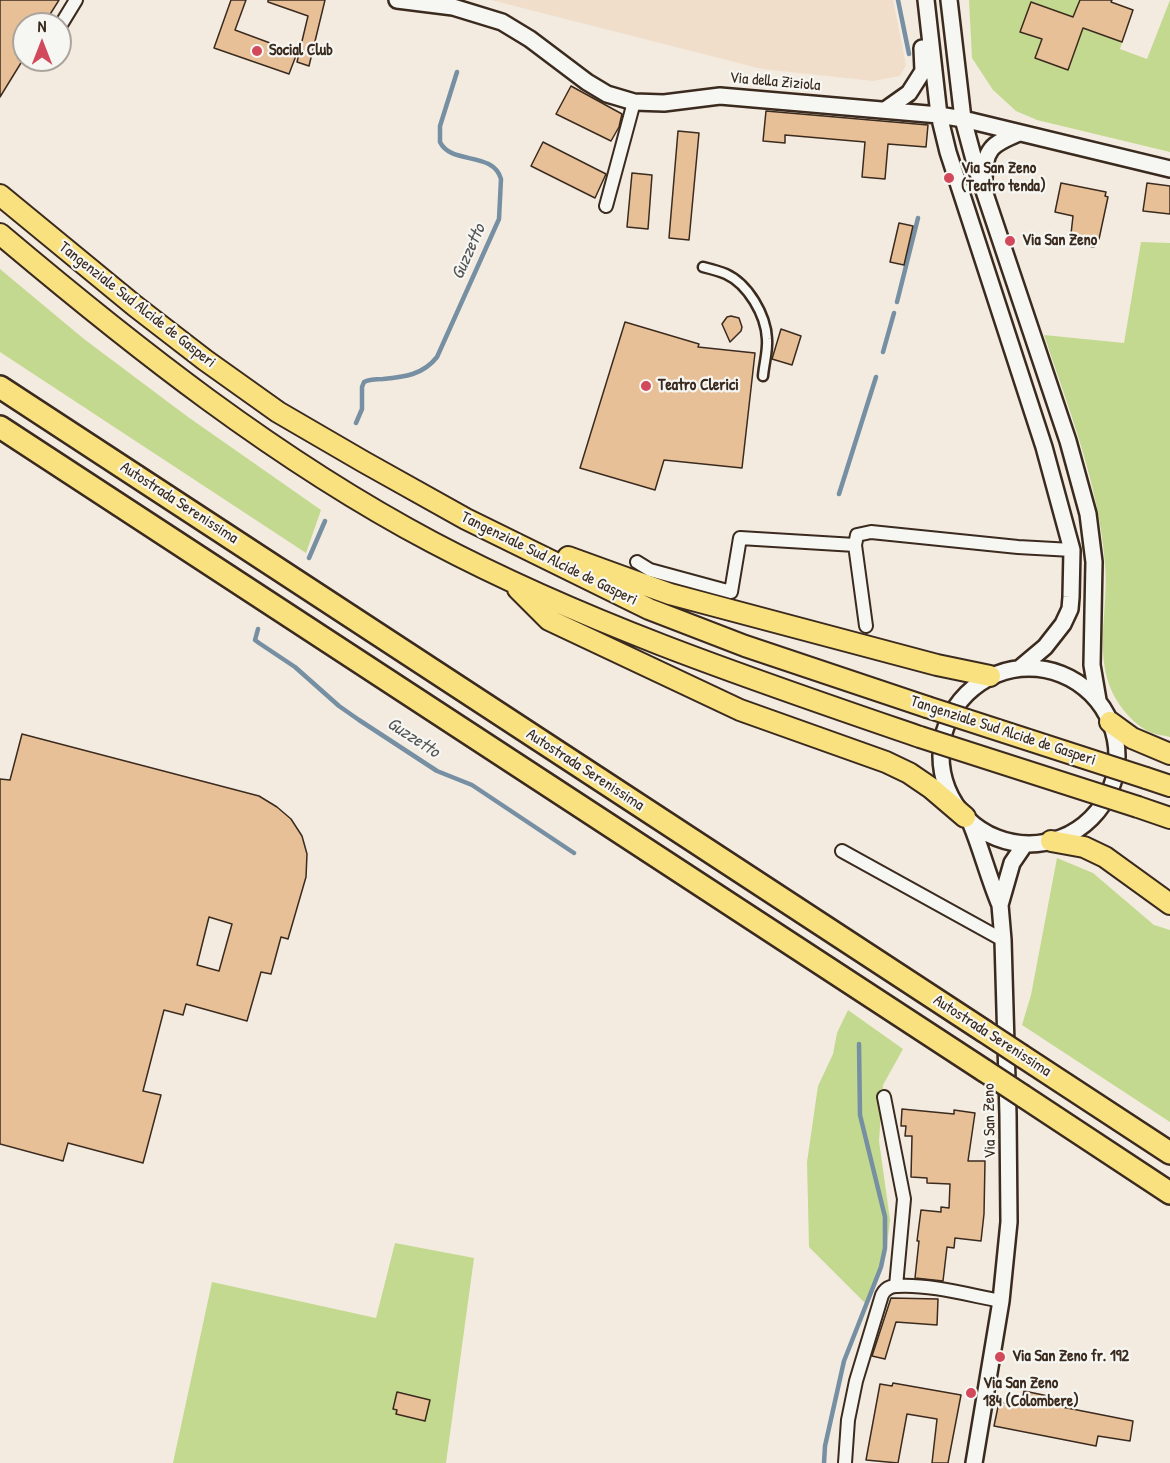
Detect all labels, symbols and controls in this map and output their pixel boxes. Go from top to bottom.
north arrow [12,12,72,72]
text: N [38,15,46,37]
place label: Social Club [269,41,333,61]
marker: Social Club [250,44,264,58]
street label: Via della Ziziola [729,68,821,96]
place label: Via San Zeno (Teatro tenda) [961,159,1046,197]
marker: Via San Zeno (Teatro tenda) [942,171,956,185]
water label: Guzzetto [447,221,491,283]
place label: Via San Zeno [1022,231,1097,251]
marker: Via San Zeno [1003,234,1017,248]
street label: Tangenziale Sud Alcide de Gasperi [55,238,219,372]
place label: Teatro Clerici [658,376,739,396]
marker: Teatro Clerici [639,379,653,393]
street label: Autostrada Serenissima [117,458,241,548]
street label: Tangenziale Sud Alcide de Gasperi [458,508,640,610]
street label: Tangenziale Sud Alcide de Gasperi [908,692,1098,770]
water label: Guzzetto [383,713,443,763]
street label: Autostrada Serenissima [523,725,647,815]
street label: Autostrada Serenissima [930,991,1054,1081]
street label: Via San Zeno [980,1083,1000,1159]
place label: Via San Zeno fr. 192 [1012,1347,1129,1367]
marker: Via San Zeno fr. 192 [993,1350,1007,1364]
place label: Via San Zeno 184 (Colombere) [983,1374,1079,1412]
marker: Via San Zeno 184 (Colombere) [964,1386,978,1400]

